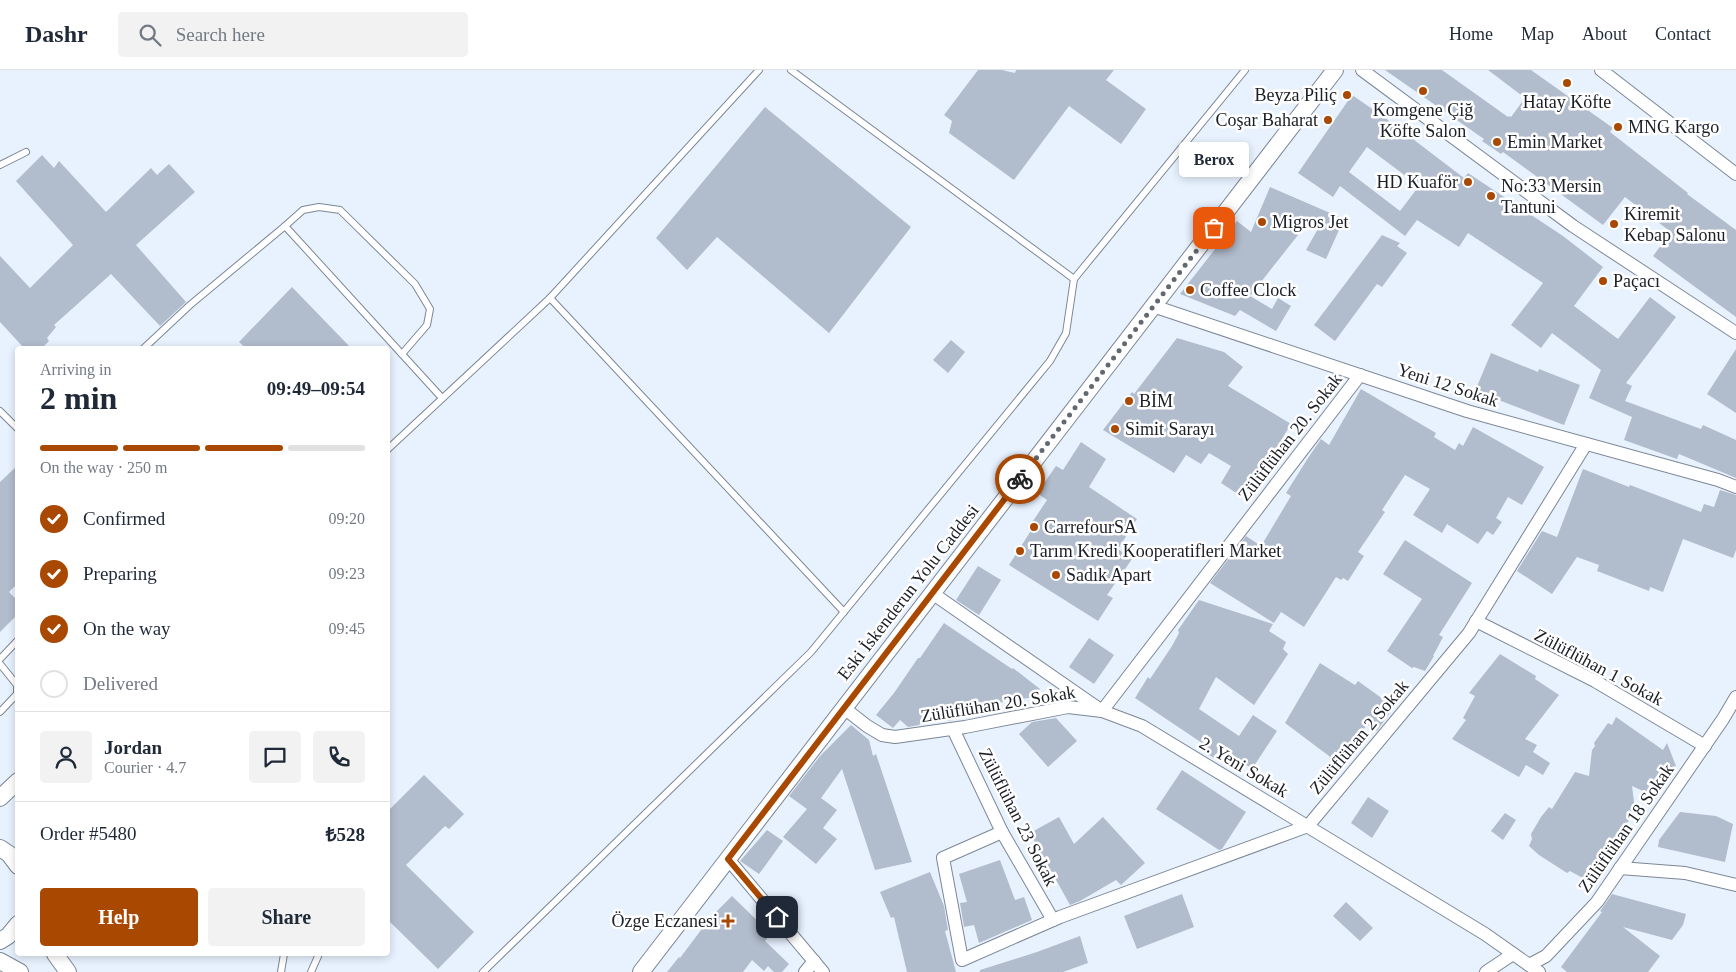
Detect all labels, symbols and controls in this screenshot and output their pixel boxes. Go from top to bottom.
search box [118,12,468,57]
text: Dashr [25,21,88,47]
icon: search [136,21,164,49]
text: Search here [176,24,265,45]
text: Home [1449,24,1493,44]
text: Map [1521,24,1554,44]
text: About [1582,24,1627,44]
text: Contact [1655,24,1711,44]
marker: Hatay Köfte [1561,77,1573,89]
place label: Beyza Piliç [1255,85,1337,105]
marker: Komgene Çiğ Köfte Salon [1417,85,1429,97]
marker: Beyza Piliç [1341,89,1353,101]
place label: Hatay Köfte [1523,92,1611,112]
place label: Komgene Çiğ Köfte Salon [1373,100,1473,141]
place label: Coşar Baharat [1216,110,1318,130]
marker: Coşar Baharat [1322,114,1334,126]
place label: MNG Kargo [1628,117,1719,137]
marker: MNG Kargo [1612,121,1624,133]
place label: Emin Market [1507,132,1602,152]
marker: Emin Market [1491,136,1503,148]
callout: Berox [1179,143,1249,178]
text: Berox [1194,151,1234,168]
place label: HD Kuaför [1377,172,1458,192]
marker: HD Kuaför [1462,176,1474,188]
place label: No:33 Mersin Tantuni [1501,176,1602,217]
marker: No:33 Mersin Tantuni [1485,190,1497,202]
place label: Kiremit Kebap Salonu [1624,204,1725,245]
pin [1193,207,1235,249]
place label: Migros Jet [1272,212,1349,232]
icon: bag [1200,214,1228,242]
marker: Migros Jet [1256,216,1268,228]
marker: Kiremit Kebap Salonu [1608,218,1620,230]
place label: Paçacı [1613,271,1660,291]
marker: Paçacı [1597,275,1609,287]
place label: Coffee Clock [1200,280,1296,300]
marker: Coffee Clock [1184,284,1196,296]
street label: Yeni 12 Sokak [1395,359,1501,411]
text: Arriving in [40,361,112,378]
street label: Zülüflühan 20. Sokak [1234,369,1346,505]
text: 09:49–09:54 [267,378,365,399]
text: 2 min [40,380,117,416]
place label: BİM [1139,391,1173,411]
marker: BİM [1123,395,1135,407]
place label: Simit Sarayı [1125,419,1215,439]
marker: Simit Sarayı [1109,423,1121,435]
courier [995,454,1045,504]
text: On the way · 250 m [40,459,168,476]
icon: bike [1006,465,1034,493]
street label: Eski İskenderun Yolu Caddesi [833,500,983,684]
icon: check [40,505,68,533]
text: Confirmed [83,508,165,529]
text: 09:20 [329,510,365,527]
place label: CarrefourSA [1044,517,1137,537]
marker: CarrefourSA [1028,521,1040,533]
place label: Tarım Kredi Kooperatifleri Market [1030,541,1281,561]
marker: Tarım Kredi Kooperatifleri Market [1014,545,1026,557]
icon: check [40,560,68,588]
text: Preparing [83,563,157,584]
text: 09:23 [329,565,365,582]
place label: Sadık Apart [1066,565,1152,585]
marker: Sadık Apart [1050,569,1062,581]
icon: check [40,615,68,643]
text: On the way [83,618,171,639]
text: 09:45 [329,620,365,637]
street label: Zülüflühan 1 Sokak [1531,625,1667,709]
text: Delivered [83,673,158,694]
street label: Zülüflühan 2 Sokak [1305,676,1413,798]
street label: Zülüflühan 20. Sokak [919,682,1077,726]
button: person [40,731,92,783]
button: chat [249,731,301,783]
button: phone [313,731,365,783]
street label: 2. Yeni Sokak [1196,733,1292,801]
text: Jordan [104,737,162,758]
street label: Zülüflühan 23 Sokak [975,745,1061,889]
text: Courier · 4.7 [104,759,186,776]
street label: Zülüflühan 18 Sokak [1574,760,1678,896]
text: Order #5480 [40,823,137,844]
text: ₺528 [326,824,365,845]
button: Help [40,888,198,946]
button: Share [208,888,365,946]
pin [756,896,798,938]
icon: home [763,903,791,931]
place label: Özge Eczanesi [612,911,718,931]
marker: Özge Eczanesi [722,915,734,927]

